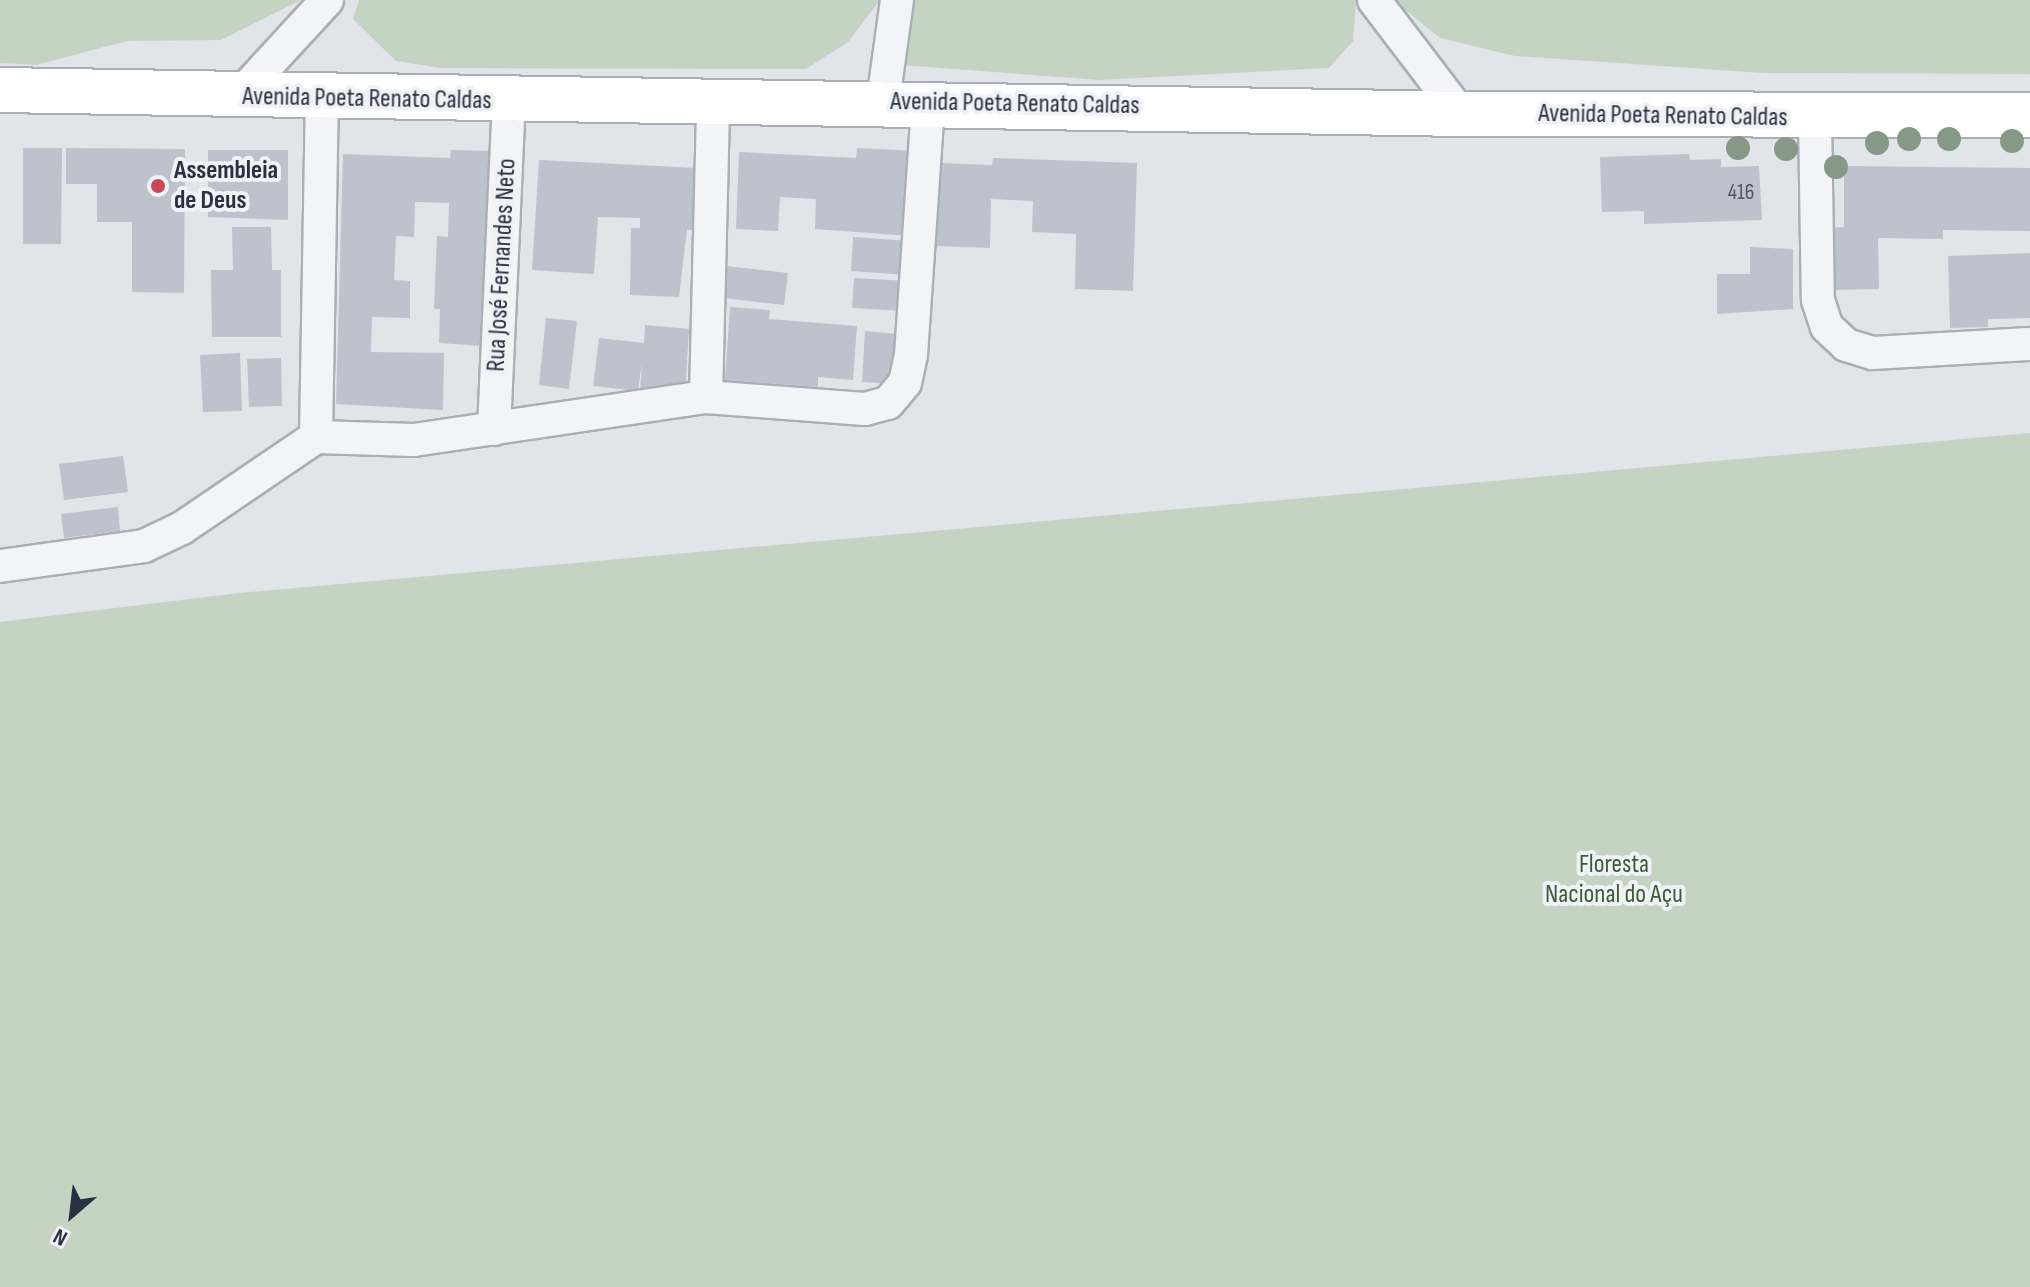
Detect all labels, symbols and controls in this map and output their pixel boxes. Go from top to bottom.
street label: Avenida Poeta Renato Caldas [242,81,492,117]
street label: Avenida Poeta Renato Caldas [890,86,1140,122]
street label: Avenida Poeta Renato Caldas [1538,98,1788,134]
place label: Assembleia de Deus [174,155,278,216]
street label: Rua José Fernandes Neto [481,158,523,372]
marker: Assembleia de Deus [149,177,167,195]
house number: 416 [1728,180,1754,206]
park label: Floresta Nacional do Açu [1545,849,1683,910]
north arrow [32,1175,112,1255]
text: N [49,1222,72,1251]

